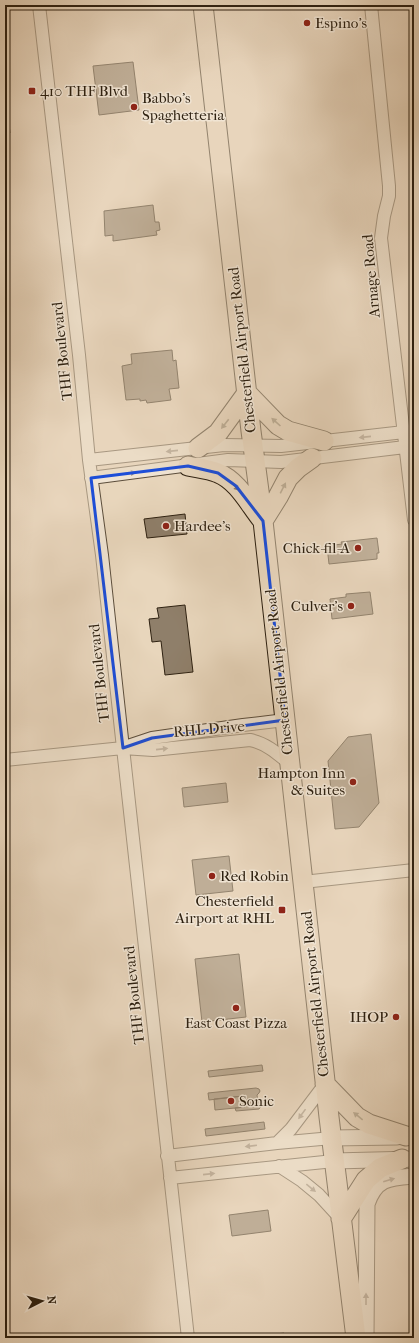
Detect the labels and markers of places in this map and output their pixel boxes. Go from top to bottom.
place label: Espino's [315,14,368,32]
marker: Espino's [302,18,312,28]
place label: 410 THF Blvd [40,82,129,100]
marker: 410 THF Blvd [27,86,37,96]
place label: Babbo's Spaghetteria [142,89,226,124]
marker: Babbo's Spaghetteria [129,102,139,112]
place label: Hardee's [174,517,231,535]
marker: Hardee's [161,521,171,531]
place label: Chick-fil-A [283,539,350,557]
marker: Chick-fil-A [353,543,363,553]
place label: Culver's [291,597,343,615]
marker: Culver's [346,601,356,611]
place label: Hampton Inn & Suites [258,764,345,799]
marker: Hampton Inn & Suites [348,777,358,787]
place label: Red Robin [220,867,289,885]
marker: Red Robin [207,871,217,881]
place label: Chesterfield Airport at RHL [174,892,275,927]
marker: Chesterfield Airport at RHL [277,905,287,915]
marker: East Coast Pizza [231,1003,241,1013]
place label: IHOP [350,1008,388,1026]
marker: IHOP [391,1012,401,1022]
place label: East Coast Pizza [185,1014,288,1032]
place label: Sonic [239,1092,274,1110]
marker: Sonic [226,1096,236,1106]

